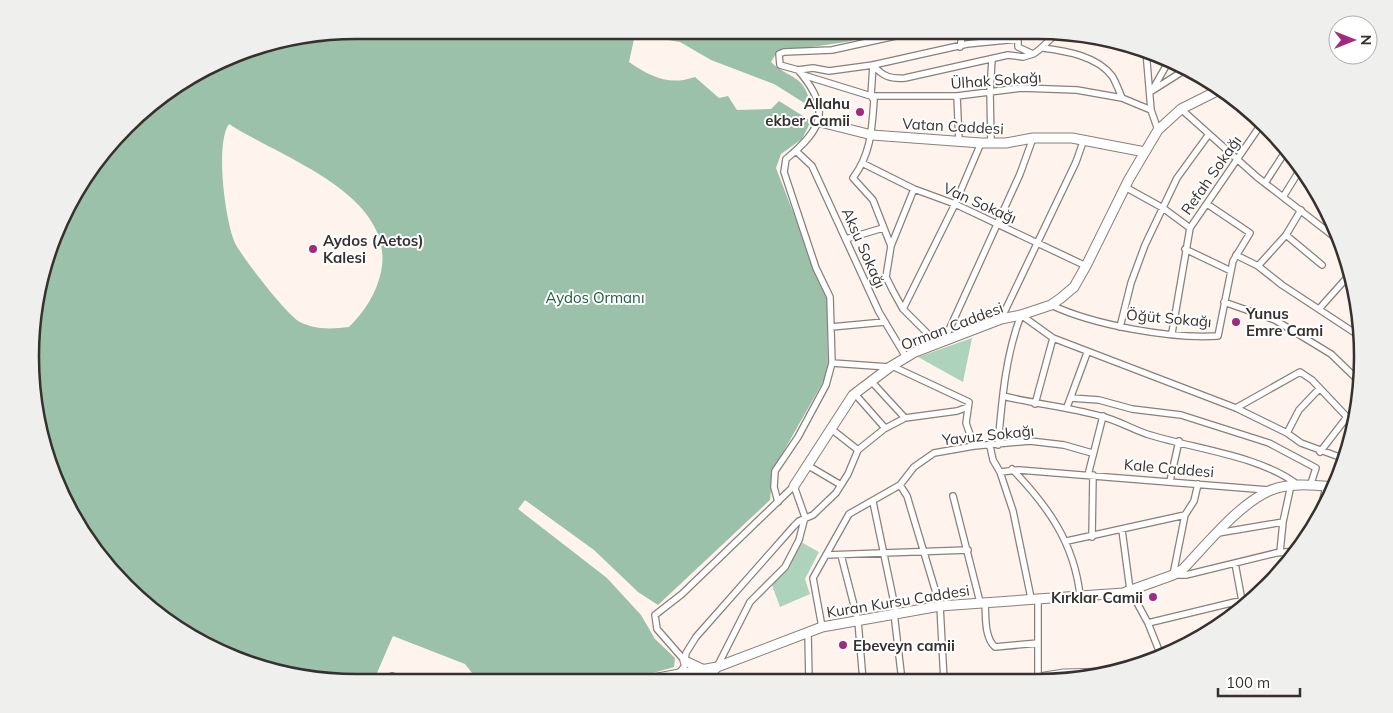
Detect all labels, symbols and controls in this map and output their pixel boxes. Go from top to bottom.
north arrow [1328,15,1378,65]
text: N [1357,35,1375,45]
street label: Ülhak Sokağı [950,67,1042,93]
place label: Allahu ekber Camii [765,94,850,130]
marker: Allahu ekber Camii [854,106,866,118]
street label: Vatan Caddesi [902,114,1004,138]
street label: Refah Sokağı [1177,132,1245,218]
street label: Van Sokağı [940,178,1020,228]
street label: Aksu Sokağı [838,205,890,291]
place label: Aydos (Aetos) Kalesi [323,231,424,267]
marker: Aydos (Aetos) Kalesi [307,243,319,255]
park label: Aydos Ormanı [546,288,644,307]
street label: Orman Caddesi [898,298,1006,354]
place label: Yunus Emre Cami [1245,304,1323,340]
street label: Öğüt Sokağı [1126,305,1212,331]
marker: Yunus Emre Cami [1230,316,1242,328]
street label: Yavuz Sokağı [940,421,1035,449]
street label: Kale Caddesi [1123,455,1215,481]
street label: Kuran Kursu Caddesi [825,580,971,622]
place label: Kırklar Camii [1051,588,1143,607]
marker: Kırklar Camii [1147,591,1159,603]
place label: Ebeveyn camii [853,636,955,655]
marker: Ebeveyn camii [837,639,849,651]
scale bar [1218,666,1300,698]
text: 100 m [1226,673,1270,692]

